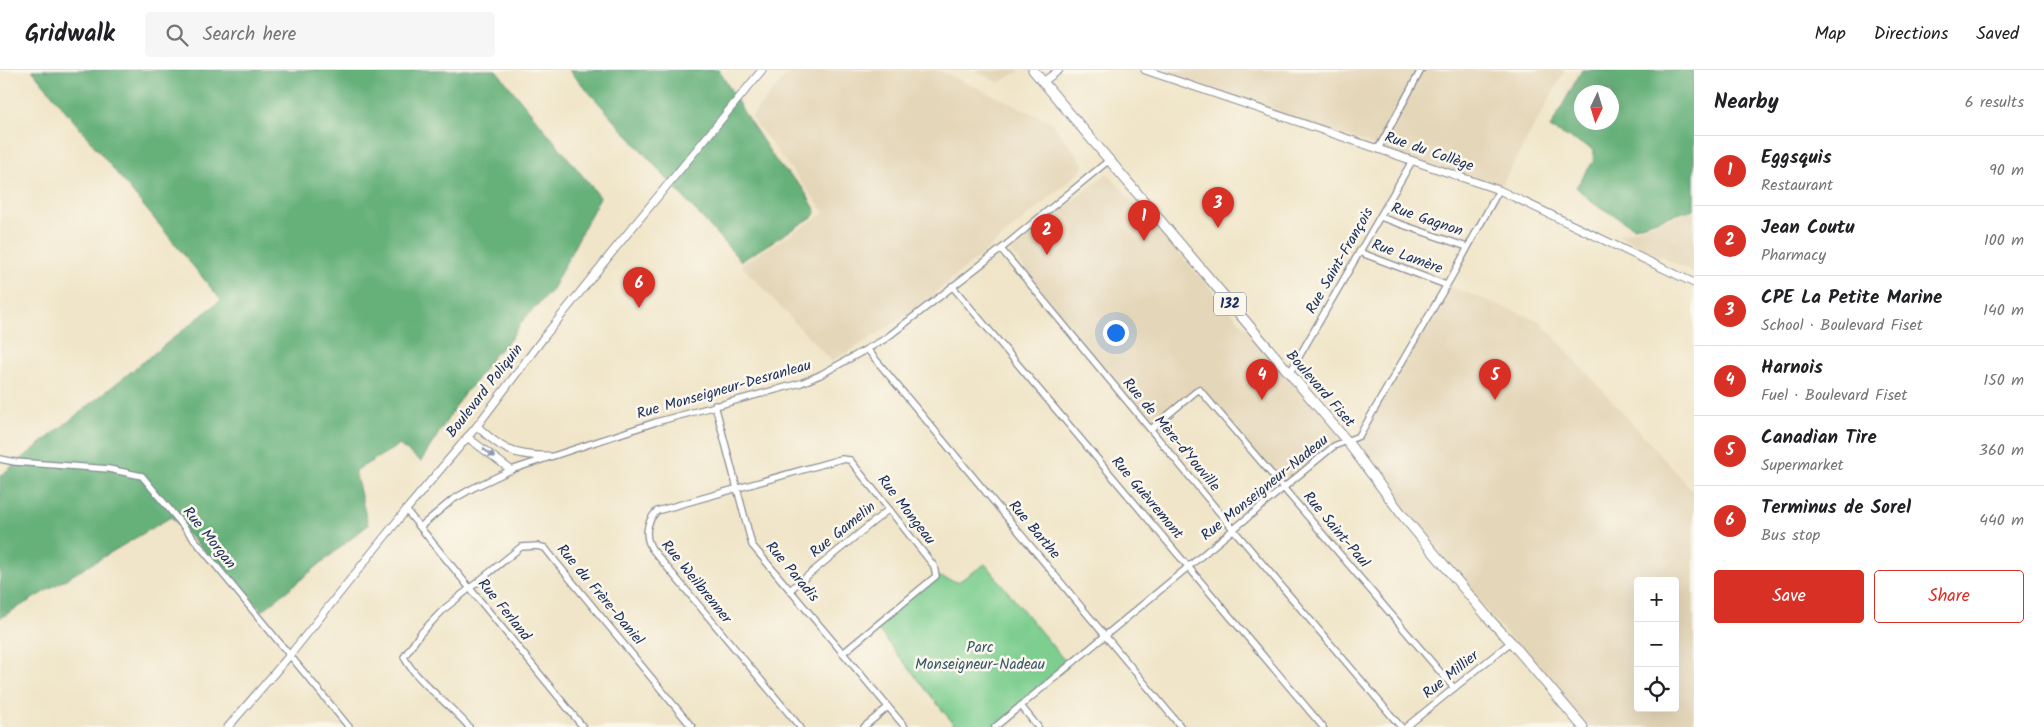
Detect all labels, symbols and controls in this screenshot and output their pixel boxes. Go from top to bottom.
search box [145,12,495,57]
text: Gridwalk [25,15,115,54]
text: Search here [203,20,296,50]
text: Map [1814,20,1846,49]
text: Directions [1874,20,1948,49]
text: Saved [1976,20,2019,49]
icon: search [163,21,191,49]
north arrow [1574,85,1619,130]
text: Nearby [1714,86,1779,119]
text: 6 results [1965,90,2024,115]
street label: Rue du Collège [1381,126,1477,179]
text: Eggsquis [1761,143,1832,173]
text: 1 [1728,158,1732,183]
text: 90 m [1989,158,2024,183]
text: Restaurant [1761,173,1833,198]
pin: 3 [1202,187,1234,228]
street label: Rue Gagnon [1388,196,1466,244]
pin: 1 [1128,200,1160,241]
street label: Rue Saint-François [1300,203,1381,319]
text: Jean Coutu [1761,213,1854,243]
pin: 2 [1031,214,1063,255]
text: 2 [1725,228,1735,253]
text: 100 m [1984,228,2024,253]
street label: Rue Lamère [1368,233,1446,281]
text: Pharmacy [1761,243,1826,268]
pin: 6 [623,267,655,308]
text: CPE La Petite Marine [1761,283,1942,313]
road number: 132 [1214,292,1246,315]
text: 3 [1726,298,1734,323]
text: 140 m [1983,298,2024,323]
text: School · Boulevard Fiset [1761,313,1923,338]
your location [1103,320,1129,346]
street label: Boulevard Poliquin [440,339,530,443]
street label: Boulevard Fiset [1279,345,1361,433]
text: Harnois [1761,353,1823,383]
street label: Rue Monseigneur-Desranleau [634,354,814,426]
pin: 4 [1246,359,1278,400]
pin: 5 [1479,359,1511,400]
text: 4 [1726,368,1734,393]
text: 150 m [1983,368,2024,393]
street label: Rue de Mère-d'Youville [1116,373,1226,497]
text: Fuel · Boulevard Fiset [1761,383,1907,408]
text: Canadian Tire [1761,423,1877,453]
street label: Rue Monseigneur-Nadeau [1196,429,1334,547]
text: 5 [1726,438,1734,463]
text: 360 m [1979,438,2024,463]
one-way arrow [482,448,495,459]
street label: Rue Guèvremont [1105,451,1189,545]
text: Supermarket [1761,453,1844,478]
street label: Rue Mongeau [871,470,941,550]
street label: Rue Saint-Paul [1297,486,1376,574]
text: Terminus de Sorel [1761,493,1911,523]
street label: Rue Barthe [1002,495,1066,565]
street label: Rue Gamelin [805,496,881,564]
street label: Rue Morgan [176,501,242,575]
text: 6 [1726,508,1734,533]
text: 440 m [1979,508,2024,533]
text: Bus stop [1761,523,1820,548]
street label: Rue Weilbrenner [655,535,738,630]
street label: Rue Paradis [759,536,825,608]
street label: Rue du Frère-Daniel [550,539,650,651]
button: Save [1714,570,1864,623]
button: Share [1874,570,2024,623]
street label: Rue Ferland [471,573,537,647]
map controls [1634,577,1679,712]
button: + [1634,577,1679,622]
button: − [1634,622,1679,667]
park label: Parc Monseigneur-Nadeau [915,636,1045,677]
street label: Rue Millier [1417,644,1485,705]
button: locate [1634,667,1679,712]

